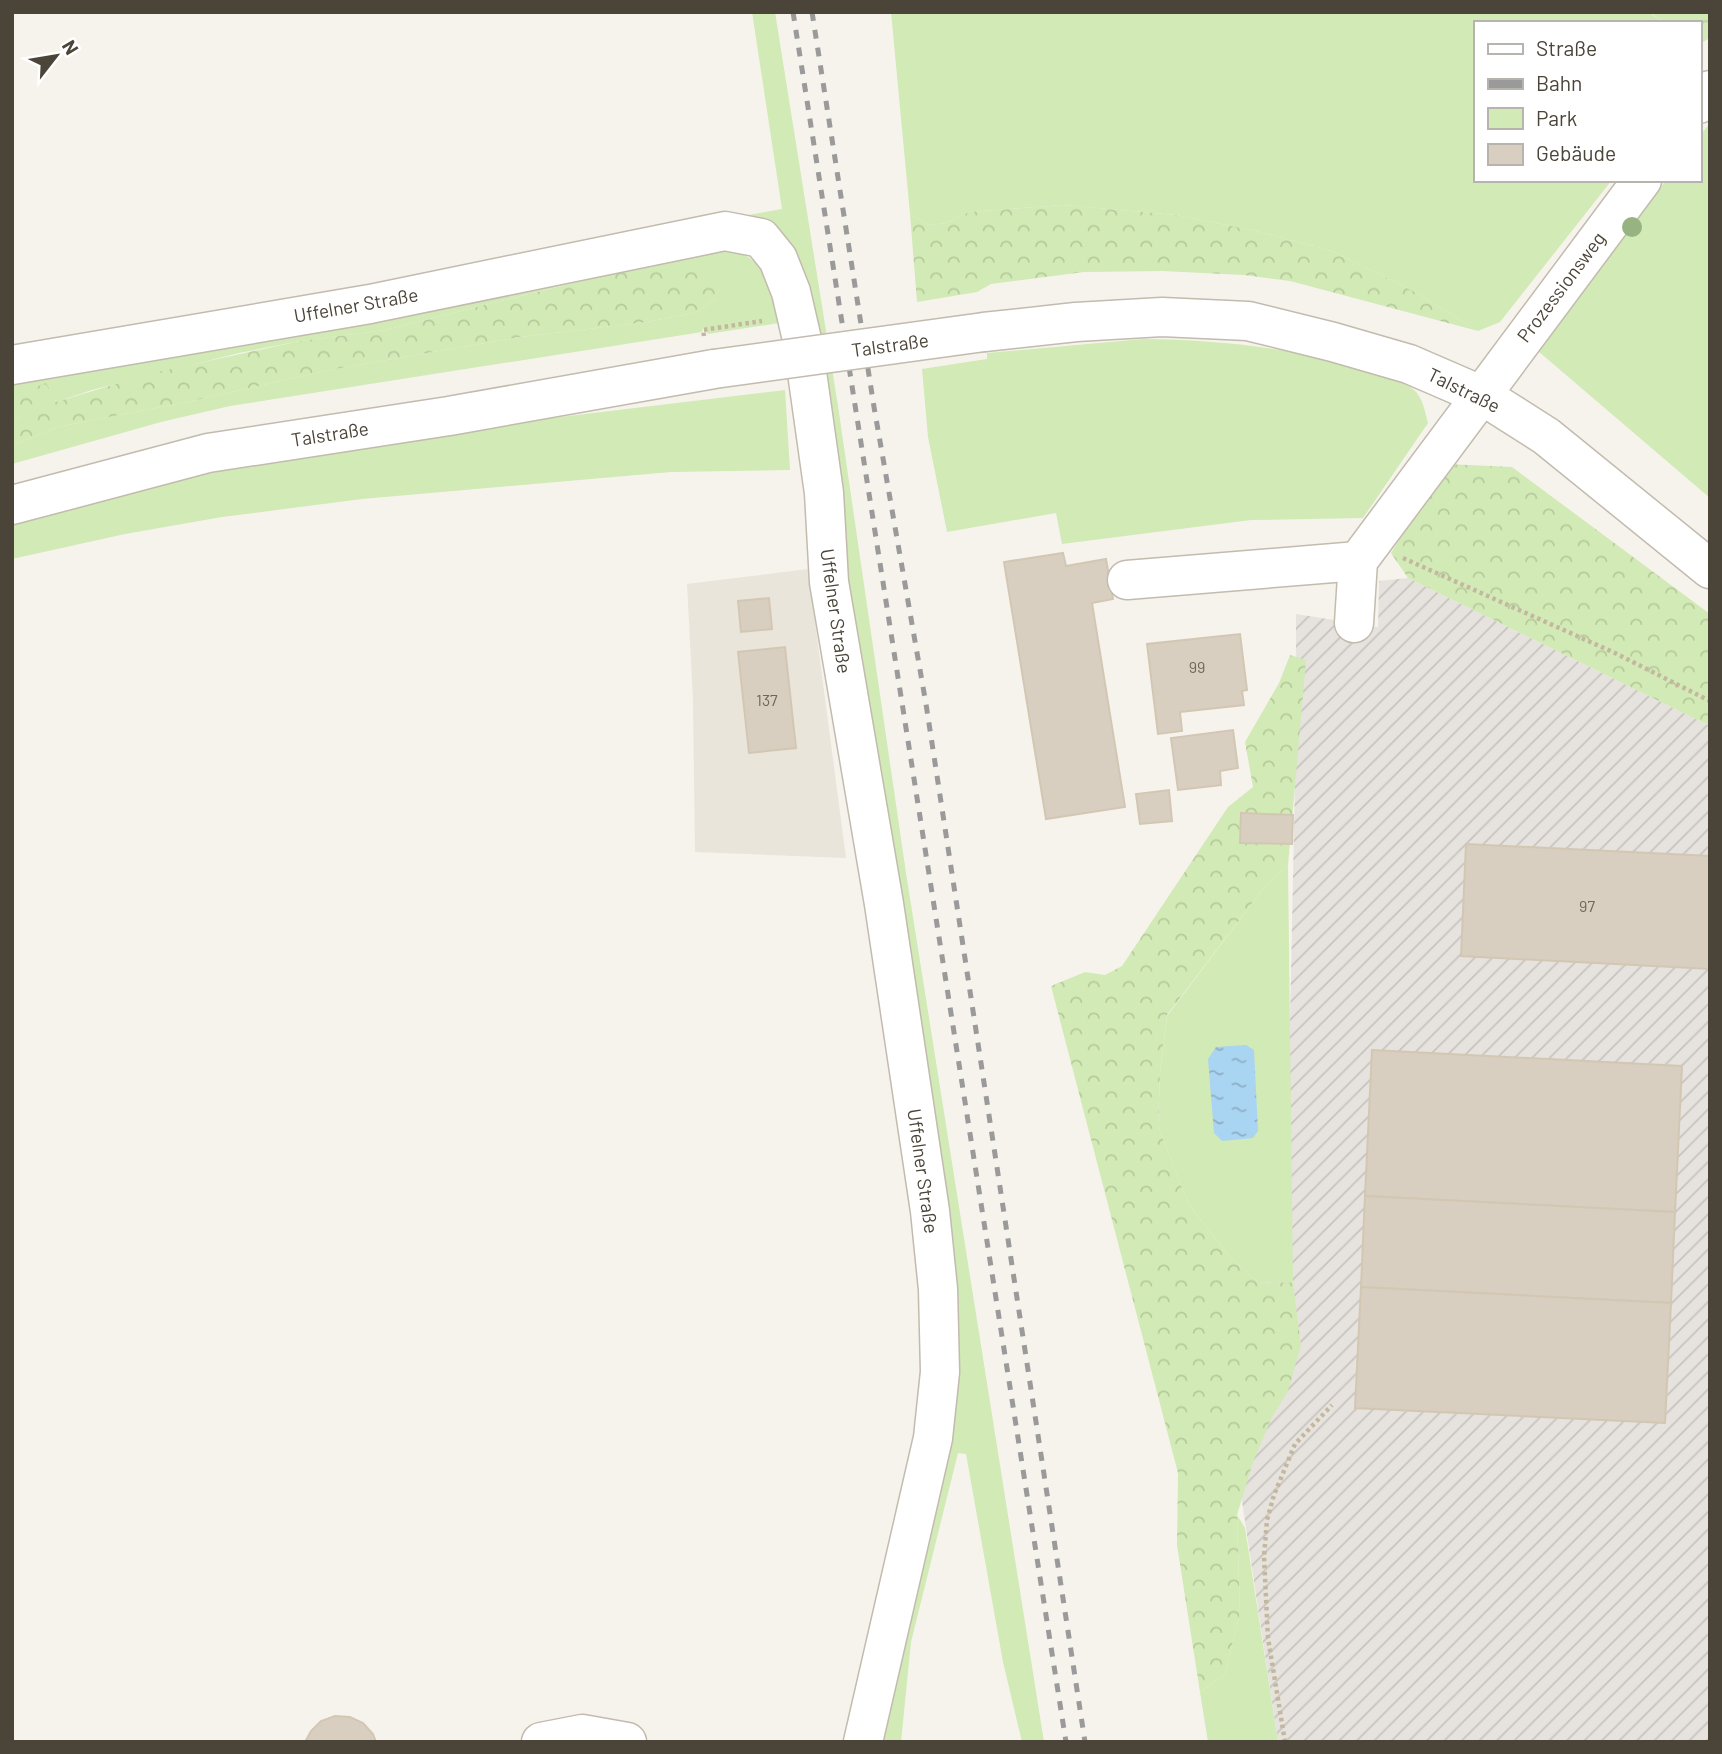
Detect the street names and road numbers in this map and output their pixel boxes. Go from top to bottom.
street label: Prozessionsweg [1512,227,1610,347]
street label: Uffelner Straße [292,282,420,327]
street label: Talstraße [850,328,930,361]
street label: Talstraße [1424,362,1504,417]
street label: Talstraße [290,416,370,451]
street label: Uffelner Straße [816,547,857,675]
street label: Uffelner Straße [903,1107,944,1235]

